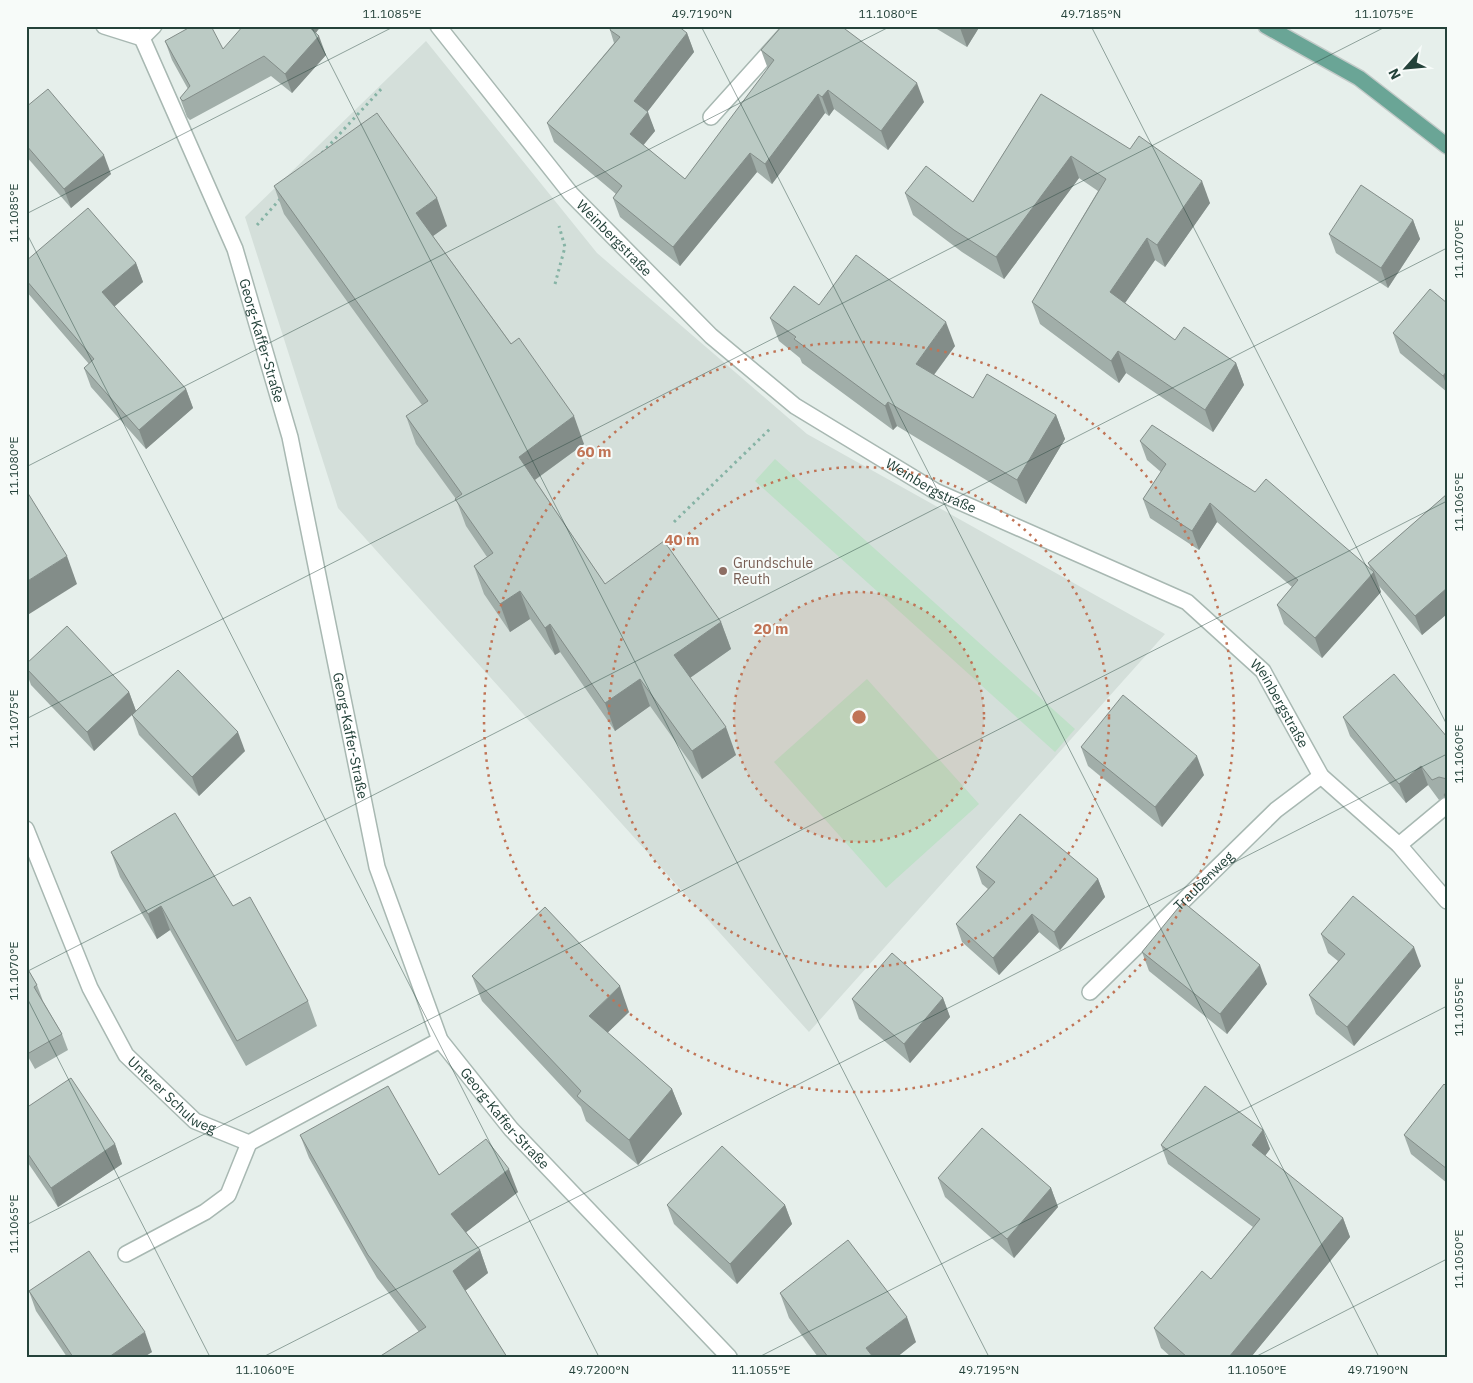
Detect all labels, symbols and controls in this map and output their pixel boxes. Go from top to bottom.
text: 11.1085°E [362,6,422,21]
text: 49.7190°N [672,6,732,21]
text: 11.1080°E [858,6,918,21]
text: 49.7185°N [1061,6,1121,21]
text: 11.1075°E [1354,6,1414,21]
north arrow [1380,42,1430,92]
text: N [1384,65,1405,83]
text: 11.1085°E [6,183,21,243]
street label: Weinbergstraße [573,196,656,280]
text: 11.1070°E [1451,219,1466,279]
street label: Georg-Kaffer-Straße [235,276,289,405]
text: 11.1080°E [6,436,21,496]
text: 60 m [577,442,611,461]
street label: Weinbergstraße [882,454,980,517]
text: 11.1065°E [1451,472,1466,532]
text: 40 m [665,530,699,549]
place label: Grundschule Reuth [733,554,813,588]
marker: Grundschule Reuth [717,565,729,577]
text: 20 m [754,619,788,638]
street label: Weinbergstraße [1247,655,1313,751]
street label: Georg-Kaffer-Straße [329,671,372,801]
text: 11.1075°E [6,689,21,749]
centre of rings [850,708,868,726]
text: 11.1060°E [1451,724,1466,784]
street label: Traubenweg [1170,847,1238,914]
text: 11.1070°E [6,941,21,1001]
text: 11.1055°E [1451,977,1466,1037]
street label: Unterer Schulweg [124,1052,219,1138]
street label: Georg-Kaffer-Straße [456,1064,554,1173]
text: 11.1065°E [6,1194,21,1254]
text: 11.1050°E [1451,1229,1466,1289]
text: 11.1060°E [235,1362,295,1377]
text: 49.7200°N [569,1362,629,1377]
text: 11.1055°E [731,1362,791,1377]
text: 49.7195°N [959,1362,1019,1377]
text: 11.1050°E [1227,1362,1287,1377]
text: 49.7190°N [1348,1362,1408,1377]

